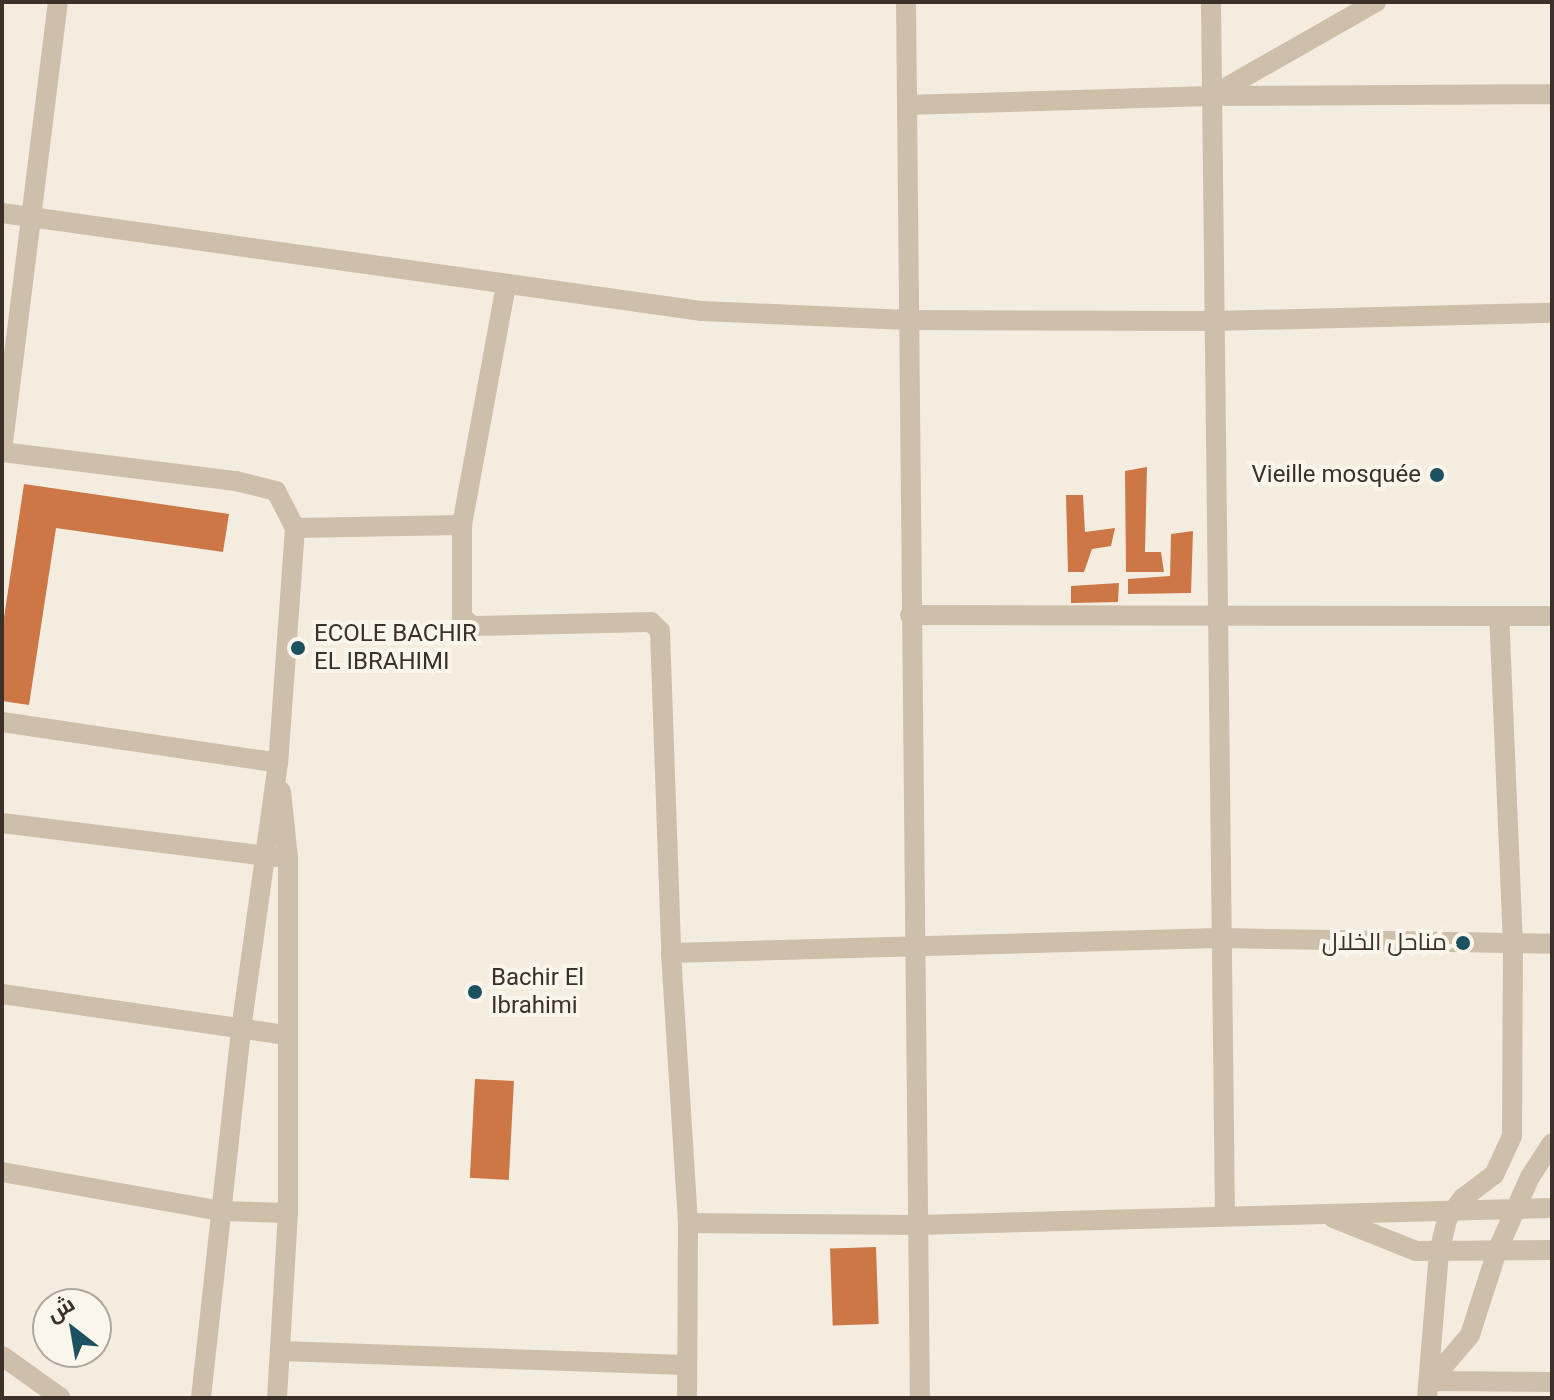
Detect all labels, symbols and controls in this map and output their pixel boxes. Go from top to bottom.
place label: Vieille mosquée [1252,461,1421,489]
marker: Vieille mosquée [1428,466,1446,484]
place label: ECOLE BACHIR EL IBRAHIMI [314,620,477,676]
marker: ECOLE BACHIR EL IBRAHIMI [289,639,307,657]
place label: مناحل الخلال [1322,929,1447,957]
marker: مناحل الخلال [1454,934,1472,952]
place label: Bachir El Ibrahimi [491,964,584,1020]
marker: Bachir El Ibrahimi [466,983,484,1001]
north arrow [32,1288,112,1368]
text: ش [42,1291,79,1327]

